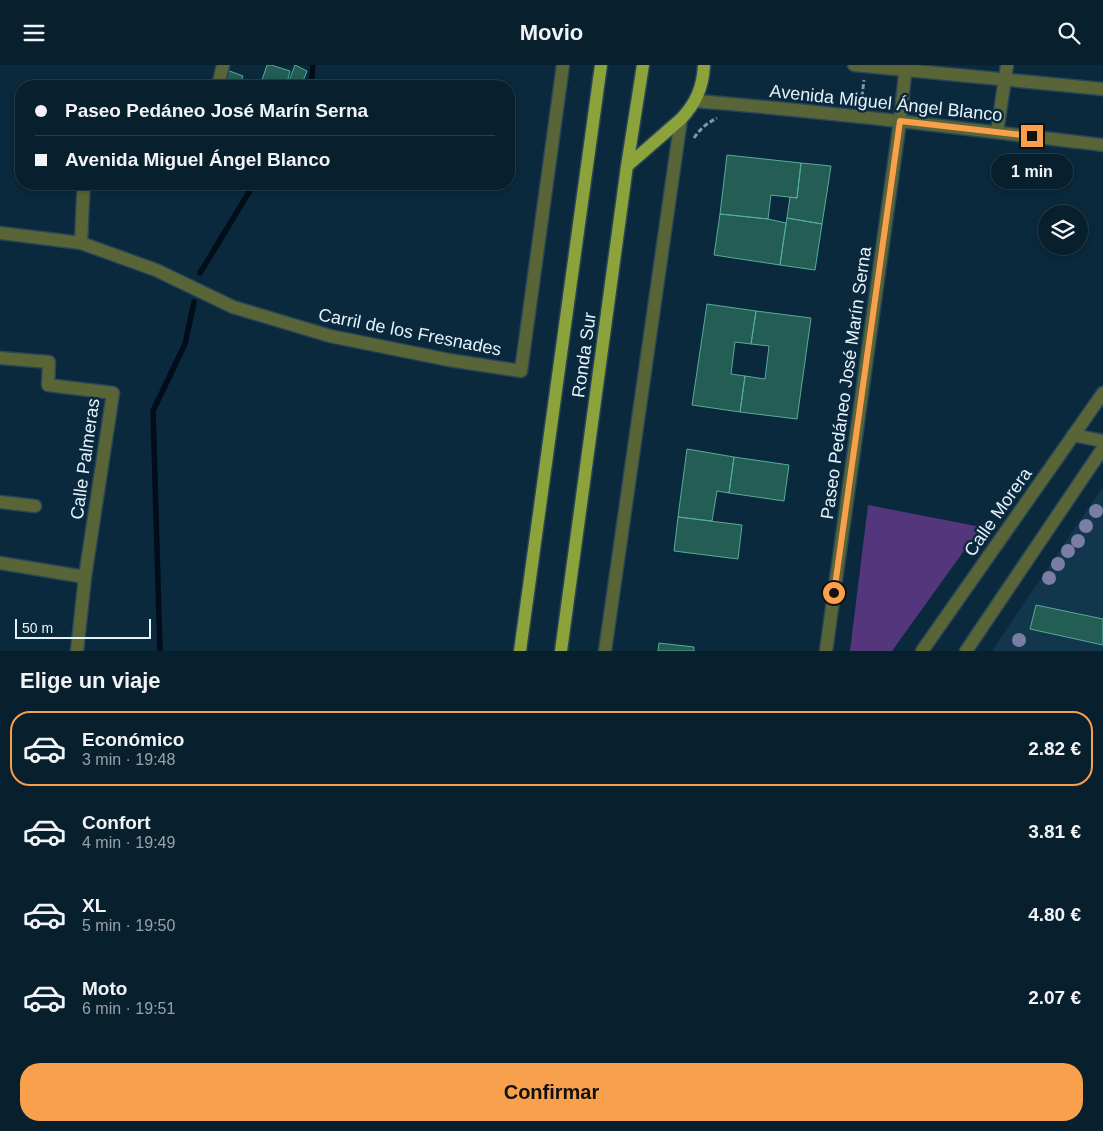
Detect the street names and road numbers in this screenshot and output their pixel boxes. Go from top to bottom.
street label: Avenida Miguel Ángel Blanco [769,81,1003,125]
street label: Paseo Pedáneo José Marín Serna [817,244,875,521]
street label: Carril de los Fresnades [317,304,503,360]
street label: Ronda Sur [568,311,600,399]
street label: Calle Palmeras [67,397,103,521]
street label: Calle Morera [960,463,1036,560]

